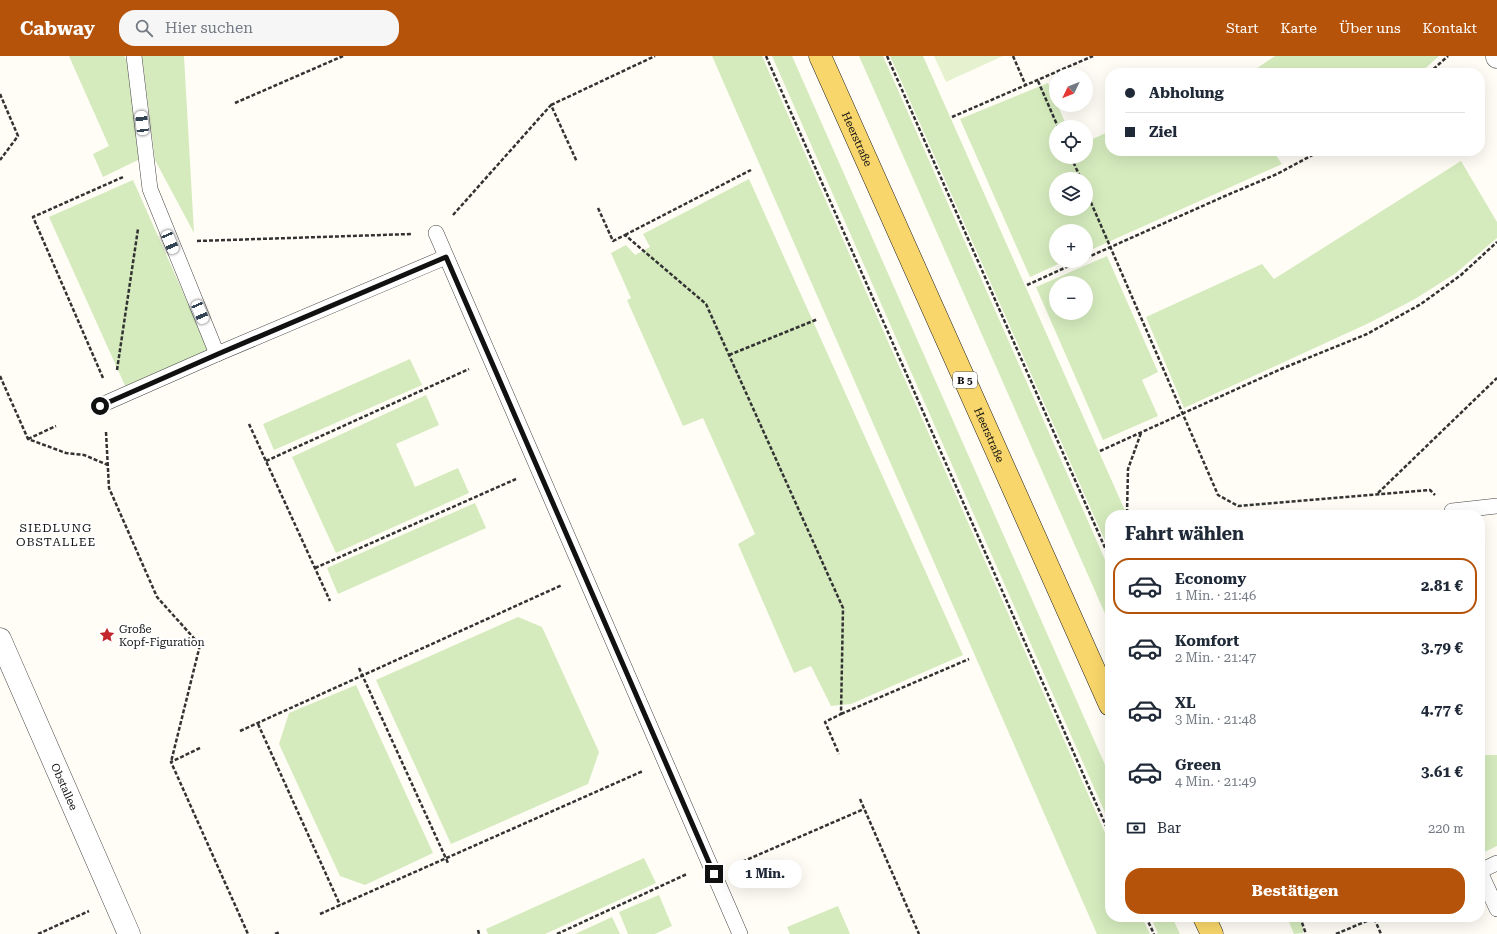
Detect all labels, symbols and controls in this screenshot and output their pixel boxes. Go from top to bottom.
search box [119,10,399,46]
text: Cabway [20,17,95,40]
icon: search [133,17,155,39]
text: Hier suchen [165,19,253,37]
text: Start [1226,20,1259,36]
text: Karte [1281,20,1317,36]
text: Über uns [1339,20,1401,36]
text: Kontakt [1423,20,1477,36]
north arrow [1049,68,1093,112]
map controls [1049,68,1093,320]
text: Abholung [1149,84,1224,102]
car [135,110,149,136]
street label: Heerstraße [839,110,875,169]
button: locate [1049,120,1093,164]
text: Ziel [1149,123,1177,141]
button: layers [1049,172,1093,216]
button: + [1049,224,1093,268]
car [160,229,180,255]
button: − [1049,276,1093,320]
car [190,299,210,325]
road number: B 5 [953,372,977,388]
route start [91,397,109,415]
street label: Heerstraße [971,406,1007,464]
district label: SIEDLUNG OBSTALLEE [16,521,96,549]
text: Fahrt wählen [1125,523,1244,544]
icon: car [1127,568,1163,604]
text: Economy [1175,570,1246,588]
text: 2.81 € [1421,577,1463,595]
text: 1 Min. · 21:46 [1175,588,1256,603]
place label: Große Kopf-Figuration [119,623,205,649]
place icon: Große Kopf-Figuration [98,626,116,644]
icon: car [1127,630,1163,666]
text: Komfort [1175,632,1239,650]
text: 3.79 € [1421,639,1463,657]
text: 2 Min. · 21:47 [1175,650,1256,665]
icon: car [1127,692,1163,728]
text: XL [1175,694,1196,712]
text: 4.77 € [1421,701,1463,719]
text: 3 Min. · 21:48 [1175,712,1256,727]
icon: car [1127,754,1163,790]
text: Green [1175,756,1221,774]
street label: Obstallee [48,761,80,812]
text: 3.61 € [1421,763,1463,781]
text: 4 Min. · 21:49 [1175,774,1256,789]
icon: cash [1125,817,1147,839]
text: Bar [1157,819,1181,837]
text: 220 m [1428,821,1465,836]
callout: 1 Min. [728,860,802,888]
route end [705,865,723,883]
text: 1 Min. [745,866,785,881]
button: Bestätigen [1125,868,1465,914]

